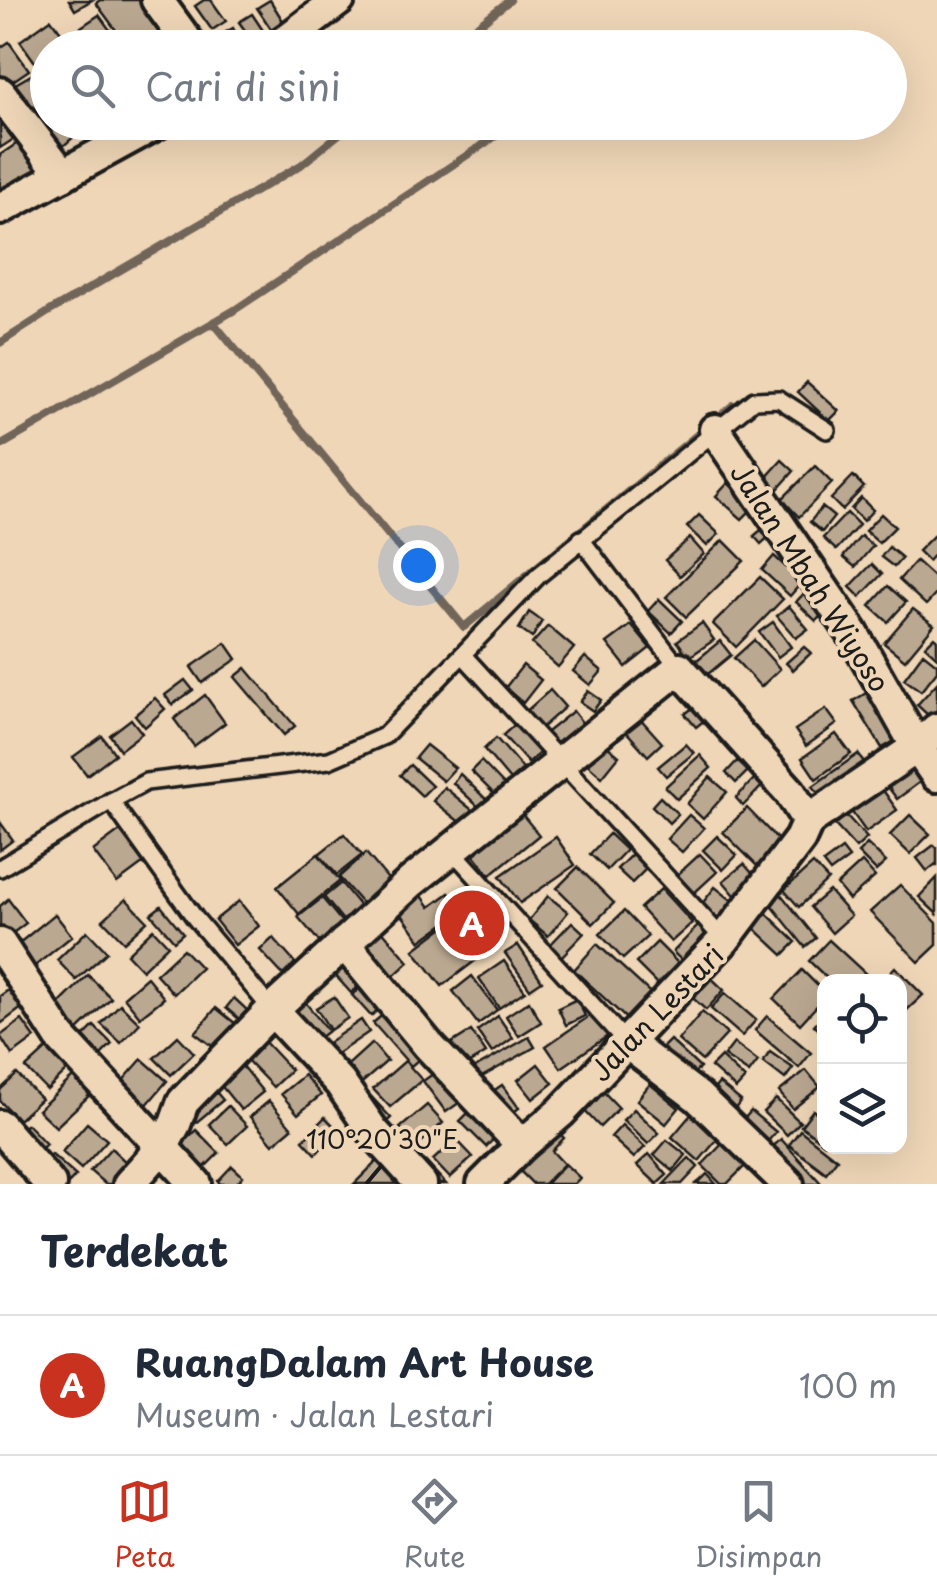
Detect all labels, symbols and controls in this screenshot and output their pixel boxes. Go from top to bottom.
search box [30,30,907,140]
text: Cari di sini [145,57,341,114]
icon: search [65,58,120,113]
street label: Jalan Mbah Wiyoso [720,454,902,700]
your location [393,540,444,591]
pin: A [440,886,504,960]
street label: Jalan Lestari [579,933,733,1091]
map controls [817,974,907,1154]
button: locate [817,974,907,1064]
button: layers [817,1064,907,1154]
text: 110°20'30"E [306,1120,458,1158]
text: Terdekat [40,1218,228,1281]
text: RuangDalam Art House [135,1333,594,1390]
text: A [60,1361,85,1409]
text: 100 m [799,1361,897,1409]
text: Museum · Jalan Lestari [135,1390,494,1438]
tab: Peta [115,1474,175,1577]
tab: Rute [404,1474,466,1577]
tab: Disimpan [695,1474,822,1577]

